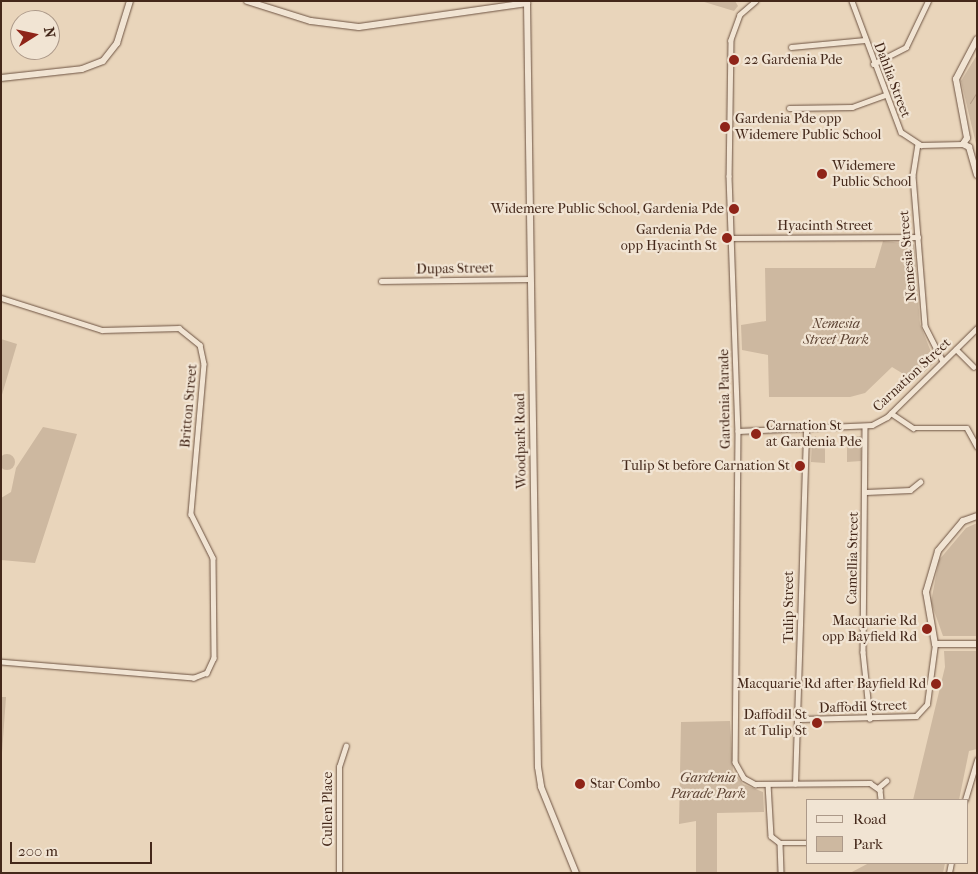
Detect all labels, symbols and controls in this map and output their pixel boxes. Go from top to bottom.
north arrow [10,10,60,60]
text: N [40,26,59,39]
street label: Dahlia Street [870,40,914,120]
place label: 22 Gardenia Pde [744,52,843,68]
marker: 22 Gardenia Pde [728,54,740,66]
place label: Gardenia Pde opp Widemere Public School [735,111,881,144]
marker: Gardenia Pde opp Widemere Public School [719,121,731,133]
place label: Widemere Public School [832,158,912,190]
marker: Widemere Public School [816,168,828,180]
place label: Widemere Public School, Gardenia Pde [491,201,724,217]
marker: Widemere Public School, Gardenia Pde [728,203,740,215]
street label: Nemesia Street [896,210,920,302]
street label: Hyacinth Street [777,218,873,234]
place label: Gardenia Pde opp Hyacinth St [621,222,717,254]
marker: Gardenia Pde opp Hyacinth St [721,232,733,244]
street label: Dupas Street [416,260,494,278]
park label: Nemesia Street Park [803,316,869,348]
street label: Carnation Street [869,335,955,415]
street label: Gardenia Parade [716,349,734,449]
street label: Britton Street [177,363,201,449]
street label: Woodpark Road [512,393,530,489]
place label: Carnation St at Gardenia Pde [766,418,862,451]
marker: Carnation St at Gardenia Pde [750,428,762,440]
place label: Tulip St before Carnation St [622,458,790,474]
marker: Tulip St before Carnation St [794,460,806,472]
street label: Camellia Street [844,512,862,604]
street label: Tulip Street [781,571,797,643]
place label: Macquarie Rd opp Bayfield Rd [822,613,917,646]
marker: Macquarie Rd opp Bayfield Rd [921,623,933,635]
place label: Macquarie Rd after Bayfield Rd [737,676,926,692]
marker: Macquarie Rd after Bayfield Rd [930,678,942,690]
street label: Daffodil Street [819,697,907,717]
place label: Daffodil St at Tulip St [744,707,807,740]
marker: Daffodil St at Tulip St [811,717,823,729]
park label: Gardenia Parade Park [670,770,746,802]
street label: Cullen Place [320,772,336,846]
place label: Star Combo [590,776,660,792]
marker: Star Combo [574,778,586,790]
legend [806,799,968,864]
text: Road [853,810,886,828]
scale bar [12,832,155,864]
text: Park [853,835,883,853]
text: 200 m [18,842,58,860]

